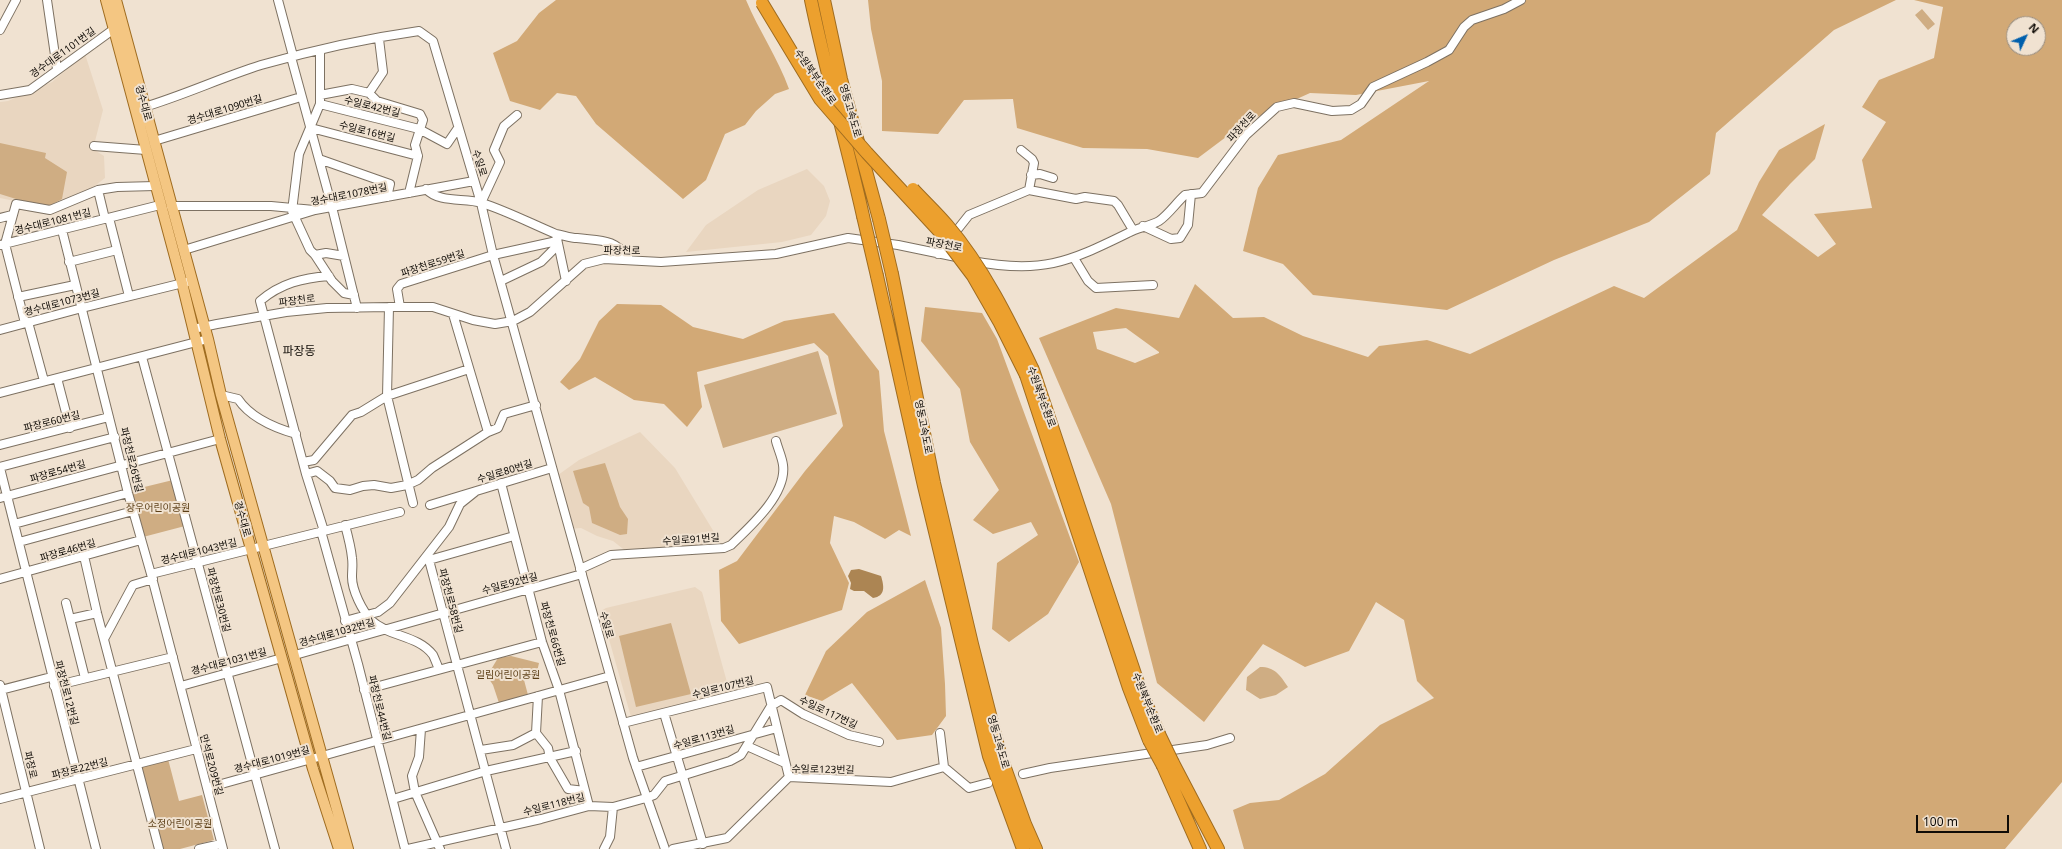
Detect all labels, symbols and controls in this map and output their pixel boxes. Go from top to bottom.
north arrow [2006,16,2046,56]
text: N [2026,20,2043,36]
street label: 경수대로1101번길 [28,25,98,81]
street label: 수원북부순환로 [792,47,838,107]
street label: 영동고속도로 [837,83,863,139]
street label: 경수대로 [132,84,154,122]
street label: 경수대로1090번길 [186,93,264,127]
street label: 수일로42번길 [343,94,401,120]
street label: 파장천로 [1225,109,1259,145]
street label: 수일로16번길 [338,119,396,145]
street label: 수일로 [469,148,489,178]
street label: 경수대로1078번길 [310,182,388,208]
street label: 경수대로1081번길 [14,207,92,237]
street label: 파장천로 [925,236,963,254]
street label: 파장천로 [603,245,641,257]
street label: 파장천로59번길 [399,248,467,280]
street label: 경수대로1073번길 [23,287,101,319]
street label: 파장천로 [278,293,316,309]
district label: 파장동 [282,345,316,359]
street label: 수원북부순환로 [1024,365,1058,429]
street label: 영동고속도로 [912,399,934,455]
street label: 파장로60번길 [23,409,81,435]
street label: 파장천로26번길 [117,426,145,494]
street label: 파장로54번길 [29,458,87,486]
street label: 수일로80번길 [476,458,534,486]
street label: 경수대로 [231,500,253,538]
park label: 장우어린이공원 [126,502,190,514]
street label: 수일로91번길 [662,532,720,548]
street label: 파장로46번길 [39,537,97,565]
street label: 경수대로1043번길 [160,537,238,567]
street label: 파장천로30번길 [204,566,232,634]
street label: 파장천로58번길 [436,567,464,635]
street label: 수일로92번길 [481,571,539,597]
street label: 파장천로66번길 [537,600,567,668]
street label: 수일로 [596,610,616,640]
street label: 경수대로1032번길 [298,616,376,650]
street label: 경수대로1031번길 [190,646,268,678]
street label: 파장천로12번길 [52,659,80,727]
park label: 일림어린이공원 [476,669,540,681]
street label: 수원북부순환로 [1129,671,1165,735]
street label: 파장천로44번길 [365,674,393,742]
street label: 수일로107번길 [691,675,755,701]
street label: 수일로117번길 [797,694,859,732]
street label: 영동고속도로 [985,714,1011,770]
street label: 수일로113번길 [672,724,736,752]
street label: 만석로209번길 [197,733,225,797]
street label: 경수대로1019번길 [233,744,311,776]
street label: 파장로 [21,750,39,780]
street label: 파장로22번길 [51,756,109,782]
street label: 수일로123번길 [791,763,855,777]
street label: 수일로118번길 [522,792,586,818]
scale bar [1918,807,2011,833]
text: 100 m [1923,813,1958,830]
park label: 소정어린이공원 [148,818,212,830]

